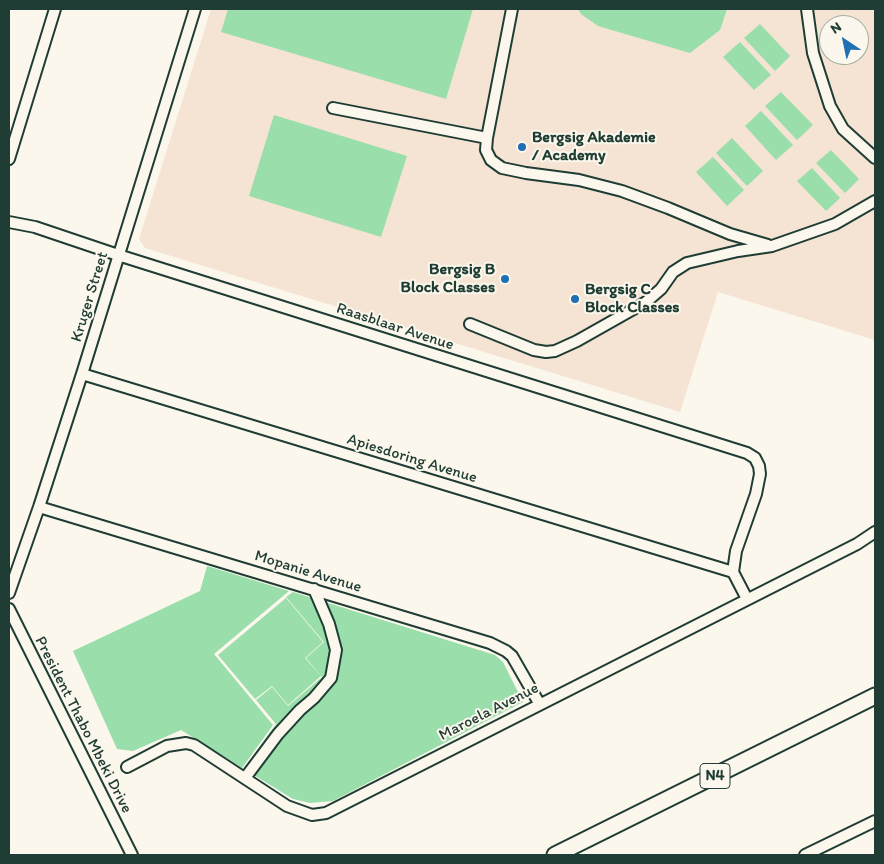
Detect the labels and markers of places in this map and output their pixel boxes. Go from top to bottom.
place label: Bergsig Akademie / Academy [532,128,656,166]
marker: Bergsig Akademie / Academy [516,141,528,153]
place label: Bergsig B Block Classes [401,260,495,298]
marker: Bergsig B Block Classes [499,273,511,285]
place label: Bergsig C Block Classes [585,280,679,318]
marker: Bergsig C Block Classes [569,293,581,305]

